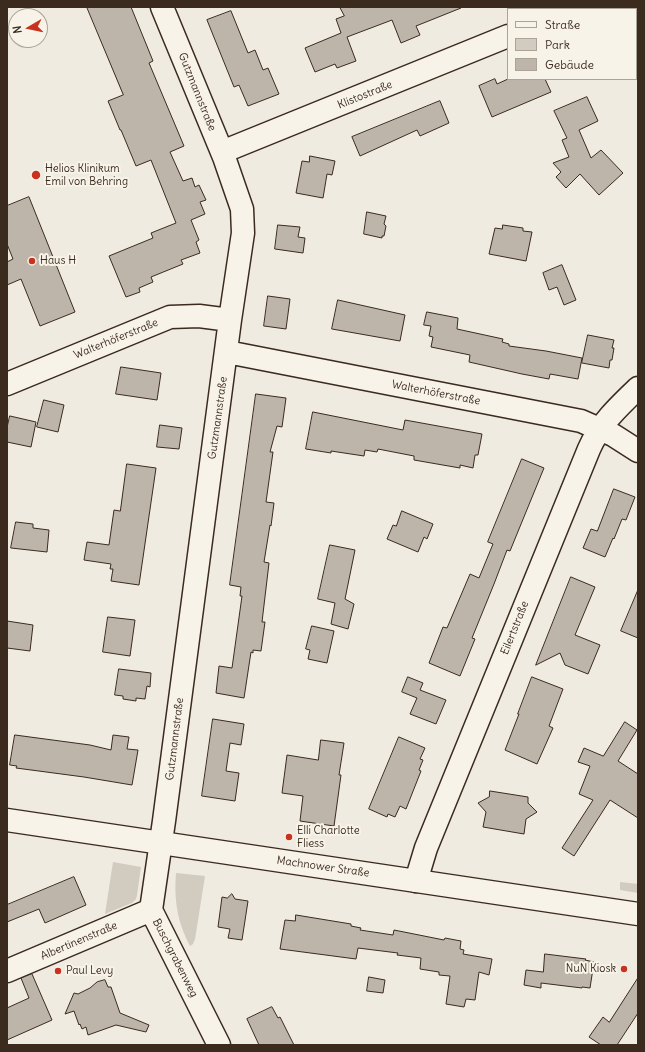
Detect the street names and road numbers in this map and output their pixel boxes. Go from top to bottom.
street label: Gutzmannstraße [175,51,219,133]
street label: Klistostraße [336,78,394,112]
street label: Walterhöferstraße [72,316,160,362]
street label: Gutzmannstraße [206,376,230,460]
street label: Walterhöferstraße [391,378,481,408]
street label: Eilertstraße [498,599,532,657]
street label: Gutzmannstraße [163,697,187,781]
street label: Machnower Straße [276,854,370,880]
street label: Buschgrabenweg [150,917,200,999]
street label: Albertinenstraße [39,919,119,963]

